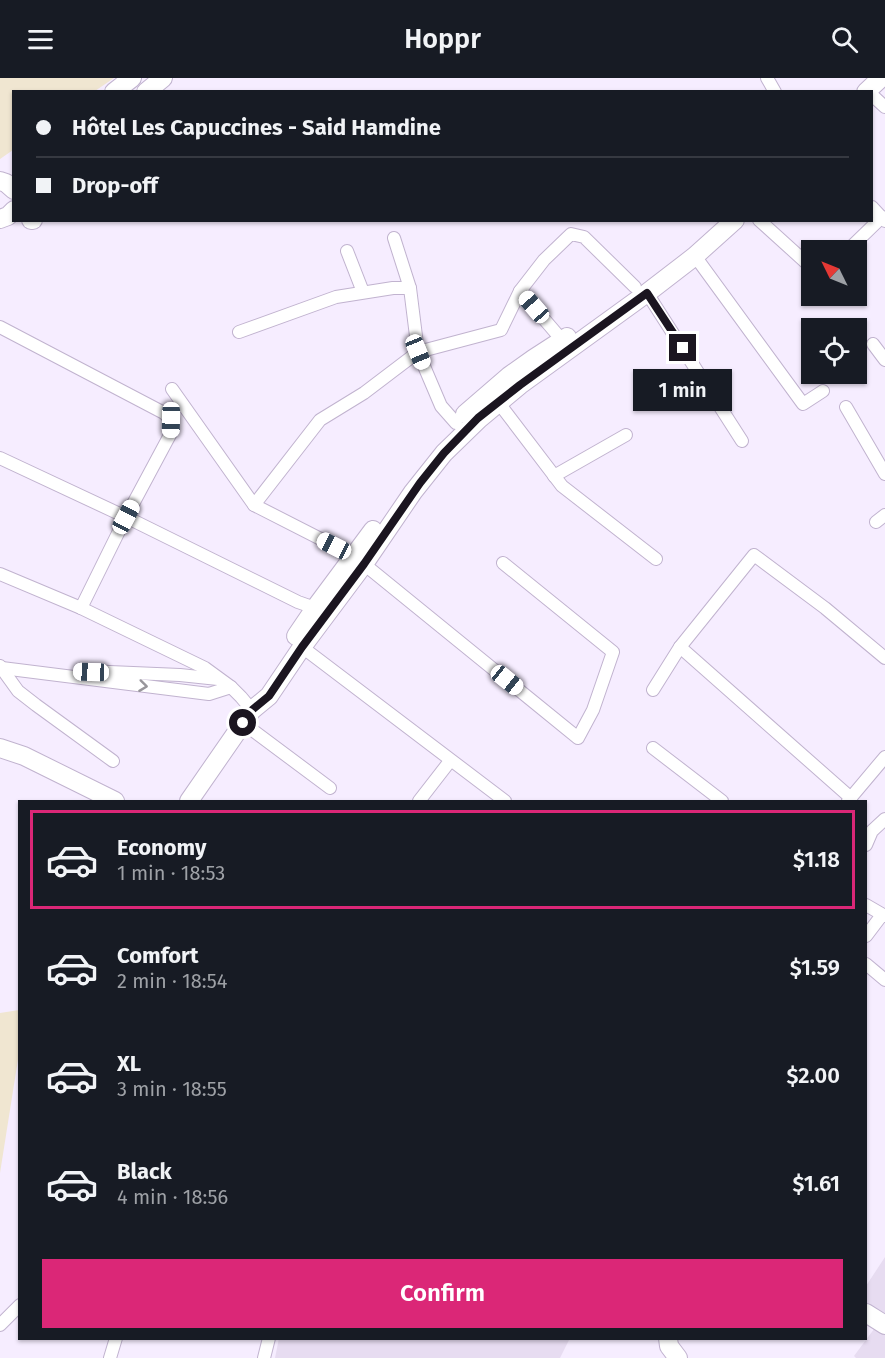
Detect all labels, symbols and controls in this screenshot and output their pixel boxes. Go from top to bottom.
icon: menu [24,23,57,56]
text: Hoppr [404,23,481,55]
icon: search [828,23,861,56]
text: Hôtel Les Capuccines - Said Hamdine [72,114,441,141]
text: Drop-off [72,172,158,199]
north arrow [801,240,867,306]
map controls [801,240,867,384]
car [515,288,553,326]
button: locate [801,318,867,384]
car [403,332,433,372]
route end [669,334,696,361]
callout: 1 min [634,369,732,411]
text: 1 min [658,378,707,402]
car [162,402,180,438]
car [110,497,142,537]
car [314,530,354,562]
car [73,662,109,682]
car [487,662,527,698]
one-way arrow [139,679,148,691]
route start [229,709,256,736]
icon: car [45,833,99,887]
text: Economy [117,834,206,861]
text: $1.18 [793,846,840,873]
text: 1 min · 18:53 [117,861,225,885]
icon: car [45,941,99,995]
text: Comfort [117,942,198,969]
text: $1.59 [790,954,840,981]
text: 2 min · 18:54 [117,969,227,993]
icon: car [45,1049,99,1103]
text: XL [117,1050,141,1077]
text: $2.00 [786,1062,840,1089]
text: 3 min · 18:55 [117,1077,227,1101]
icon: car [45,1157,99,1211]
text: Black [117,1158,172,1185]
text: $1.61 [793,1170,840,1197]
text: 4 min · 18:56 [117,1185,228,1209]
button: Confirm [42,1259,843,1328]

